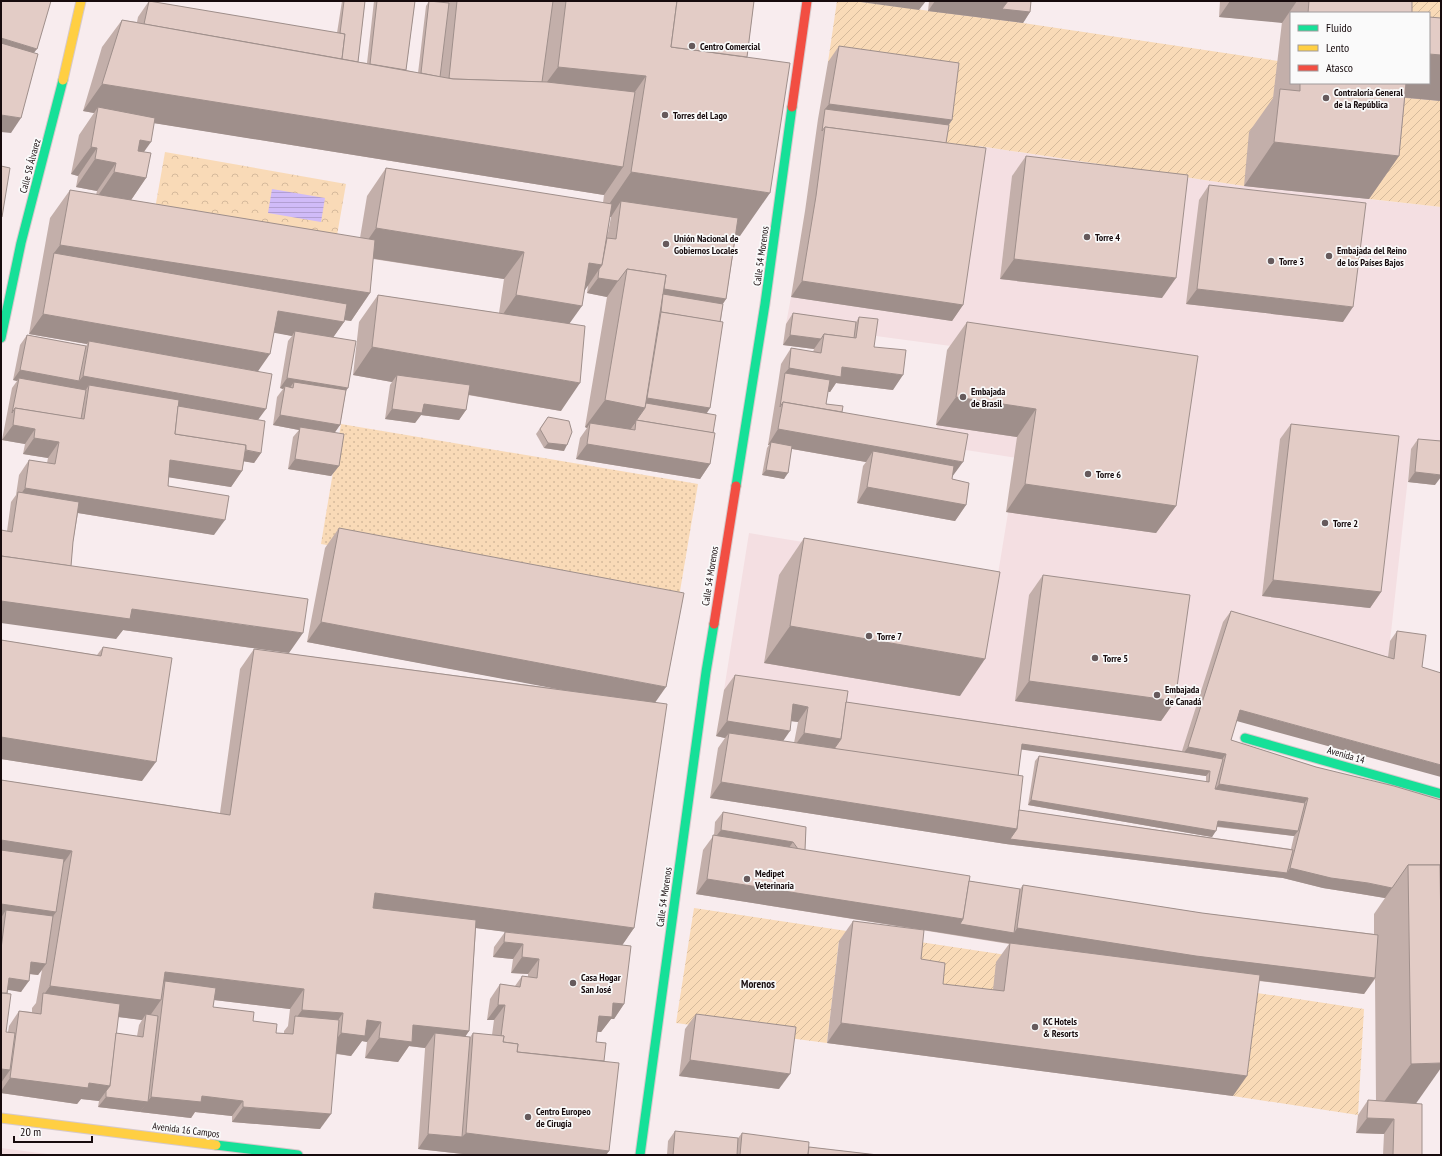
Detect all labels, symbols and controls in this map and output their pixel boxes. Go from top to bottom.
legend [1290,12,1430,84]
text: Fluido [1326,20,1352,35]
place label: Centro Comercial [700,40,761,53]
text: Lento [1326,40,1349,55]
marker: Centro Comercial [687,41,697,51]
text: Atasco [1326,60,1353,75]
place label: Contraloría General de la República [1334,86,1403,111]
marker: Contraloría General de la República [1321,93,1331,103]
place label: Torres del Lago [673,109,728,122]
marker: Torres del Lago [660,110,670,120]
street label: Calle 58 Álvarez [17,137,44,195]
street label: Calle 54 Morenos [750,225,772,287]
place label: Torre 4 [1095,231,1120,244]
place label: Unión Nacional de Gobiernos Locales [674,232,739,257]
marker: Torre 4 [1082,232,1092,242]
marker: Unión Nacional de Gobiernos Locales [661,239,671,249]
place label: Embajada del Reino de los Países Bajos [1337,244,1407,269]
marker: Embajada del Reino de los Países Bajos [1324,251,1334,261]
place label: Torre 3 [1279,255,1304,268]
marker: Torre 3 [1266,256,1276,266]
place label: Embajada de Brasil [971,385,1005,410]
marker: Embajada de Brasil [958,392,968,402]
place label: Torre 6 [1096,468,1121,481]
marker: Torre 6 [1083,469,1093,479]
place label: Torre 2 [1333,517,1358,530]
marker: Torre 2 [1320,518,1330,528]
street label: Calle 54 Morenos [699,545,721,607]
place label: Torre 7 [877,630,902,643]
marker: Torre 7 [864,631,874,641]
place label: Torre 5 [1103,652,1128,665]
marker: Torre 5 [1090,653,1100,663]
place label: Embajada de Canadá [1165,683,1201,708]
marker: Embajada de Canadá [1152,690,1162,700]
street label: Avenida 14 [1326,743,1367,767]
street label: Calle 54 Morenos [653,866,675,928]
place label: Medipet Veterinaria [754,867,794,892]
marker: Medipet Veterinaria [742,874,752,884]
place label: Casa Hogar San José [581,971,621,996]
district label: Morenos [741,977,775,991]
marker: Casa Hogar San José [568,978,578,988]
place label: KC Hotels & Resorts [1043,1015,1079,1040]
marker: KC Hotels & Resorts [1030,1022,1040,1032]
place label: Centro Europeo de Cirugía [536,1105,591,1130]
marker: Centro Europeo de Cirugía [523,1112,533,1122]
scale bar [14,1118,92,1144]
street label: Avenida 16 Campos [152,1119,221,1141]
text: 20 m [20,1124,41,1139]

